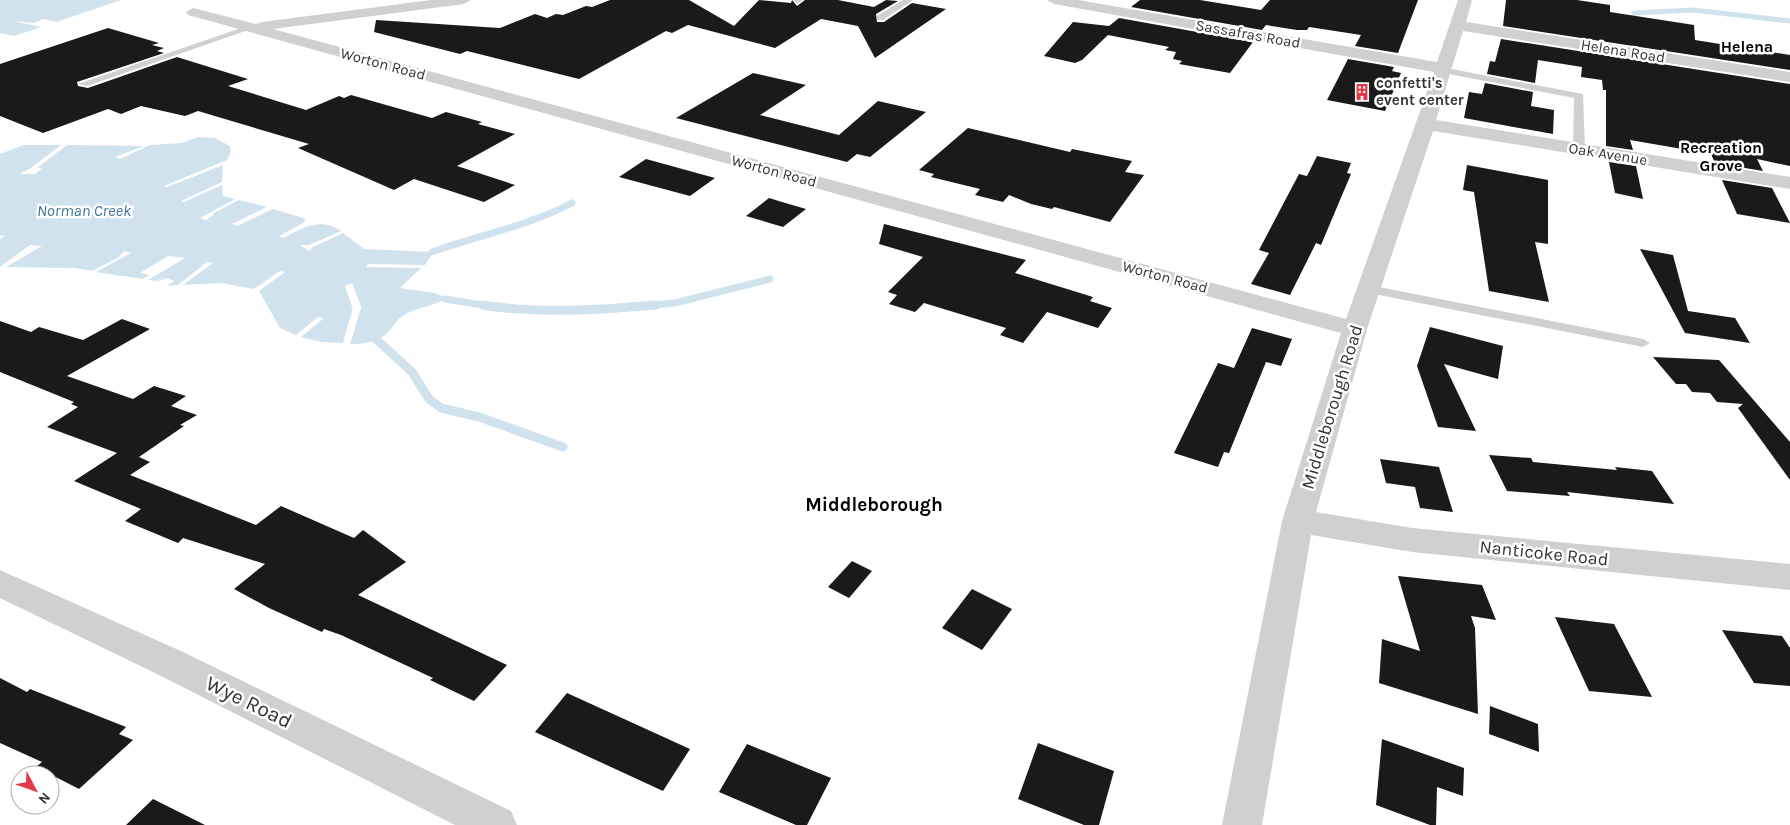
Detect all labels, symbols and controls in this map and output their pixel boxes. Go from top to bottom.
street label: Sassafras Road [1194,16,1302,52]
street label: Helena Road [1580,35,1666,67]
district label: Helena [1721,37,1773,56]
street label: Worton Road [338,44,428,84]
place label: confetti's event center [1376,74,1464,109]
building icon: confetti's event center [1352,82,1372,102]
district label: Recreation Grove [1680,138,1762,175]
street label: Oak Avenue [1567,139,1649,169]
street label: Worton Road [729,151,819,191]
water label: Norman Creek [37,201,132,220]
street label: Worton Road [1120,257,1210,297]
street label: Middleborough Road [1297,322,1367,492]
district label: Middleborough [805,494,943,516]
street label: Nanticoke Road [1478,535,1610,571]
street label: Wye Road [202,671,296,733]
north arrow [10,765,60,815]
text: N [35,789,54,808]

